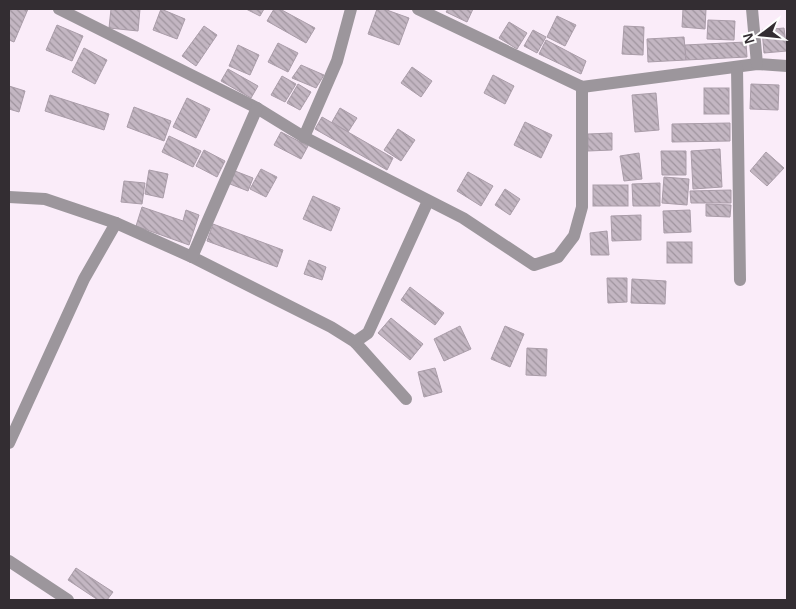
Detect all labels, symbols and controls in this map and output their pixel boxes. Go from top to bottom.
north arrow [736,10,786,60]
text: N [739,32,758,46]

